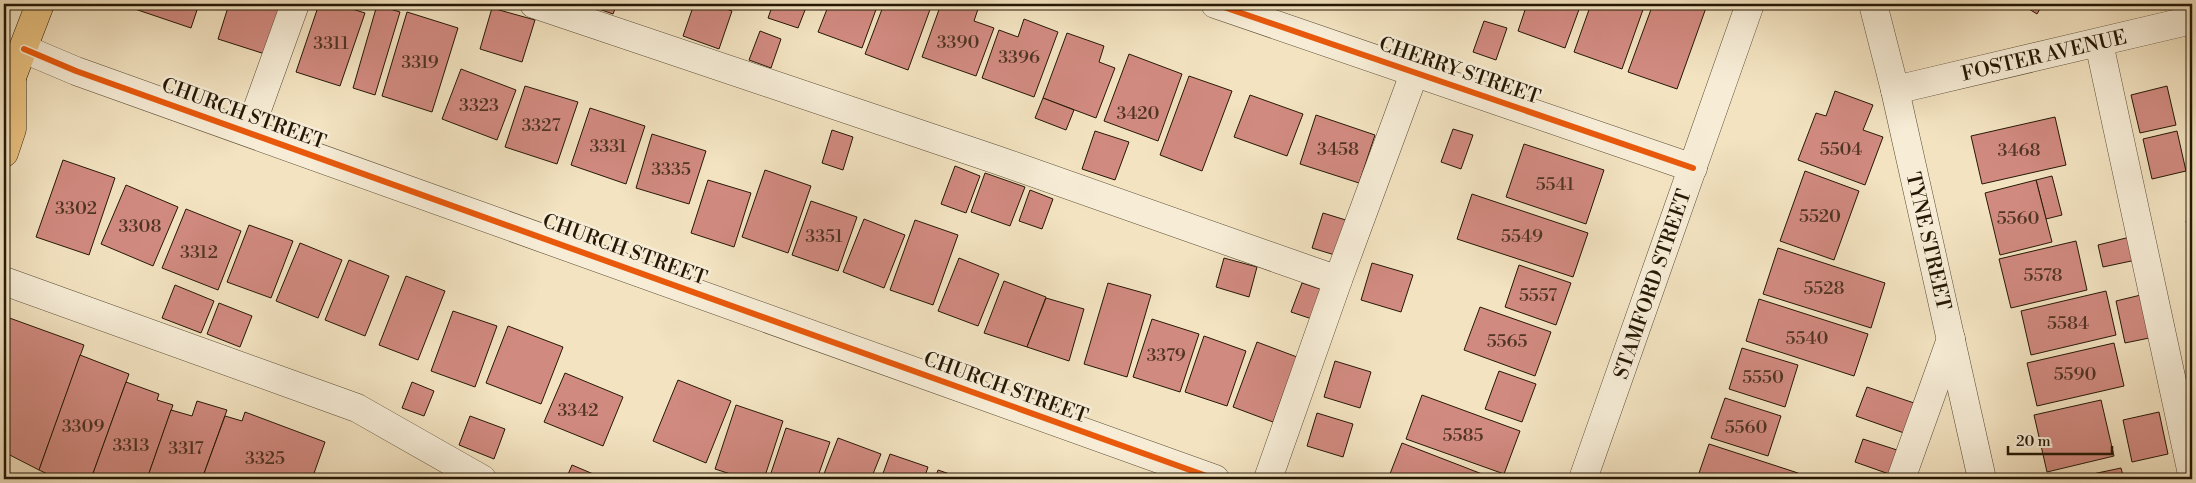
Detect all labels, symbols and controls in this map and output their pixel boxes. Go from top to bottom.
street label: FOSTER AVENUE [1959,25,2129,88]
house number: 3390 [937,31,979,54]
house number: 3311 [313,32,349,55]
street label: CHERRY STREET [1376,32,1543,111]
house number: 3396 [998,46,1040,69]
house number: 3319 [401,51,439,74]
street label: CHURCH STREET [158,73,329,156]
house number: 3323 [459,94,499,117]
house number: 3420 [1116,102,1160,125]
house number: 3327 [521,114,561,137]
house number: 3331 [589,135,627,158]
house number: 3458 [1317,138,1359,161]
house number: 5504 [1820,138,1863,161]
house number: 3468 [1998,139,2040,162]
house number: 3335 [651,158,691,181]
street label: TYNE STREET [1900,170,1956,313]
house number: 5541 [1536,173,1575,196]
street label: STAMFORD STREET [1609,186,1698,383]
house number: 3302 [55,197,97,220]
house number: 5520 [1799,205,1841,228]
house number: 5560 [1997,207,2039,230]
street label: CHURCH STREET [539,209,710,292]
house number: 3308 [119,215,161,238]
house number: 3351 [805,225,843,248]
house number: 5549 [1501,225,1543,248]
house number: 3312 [180,241,218,264]
house number: 5578 [2024,264,2062,287]
house number: 5528 [1803,277,1845,300]
house number: 5557 [1519,284,1557,307]
house number: 5584 [2047,312,2089,335]
house number: 5540 [1786,327,1828,350]
house number: 5565 [1487,330,1527,353]
house number: 3379 [1146,344,1186,367]
street label: CHURCH STREET [920,347,1091,430]
house number: 5590 [2054,363,2096,386]
house number: 5550 [1742,366,1784,389]
house number: 3342 [557,399,599,422]
house number: 3309 [62,415,104,438]
house number: 5560 [1725,416,1767,439]
scale bar [2008,423,2112,455]
house number: 5585 [1443,424,1483,447]
text: 20 m [2016,432,2051,451]
house number: 3313 [112,434,150,457]
house number: 3317 [168,437,204,460]
house number: 3325 [245,447,285,470]

